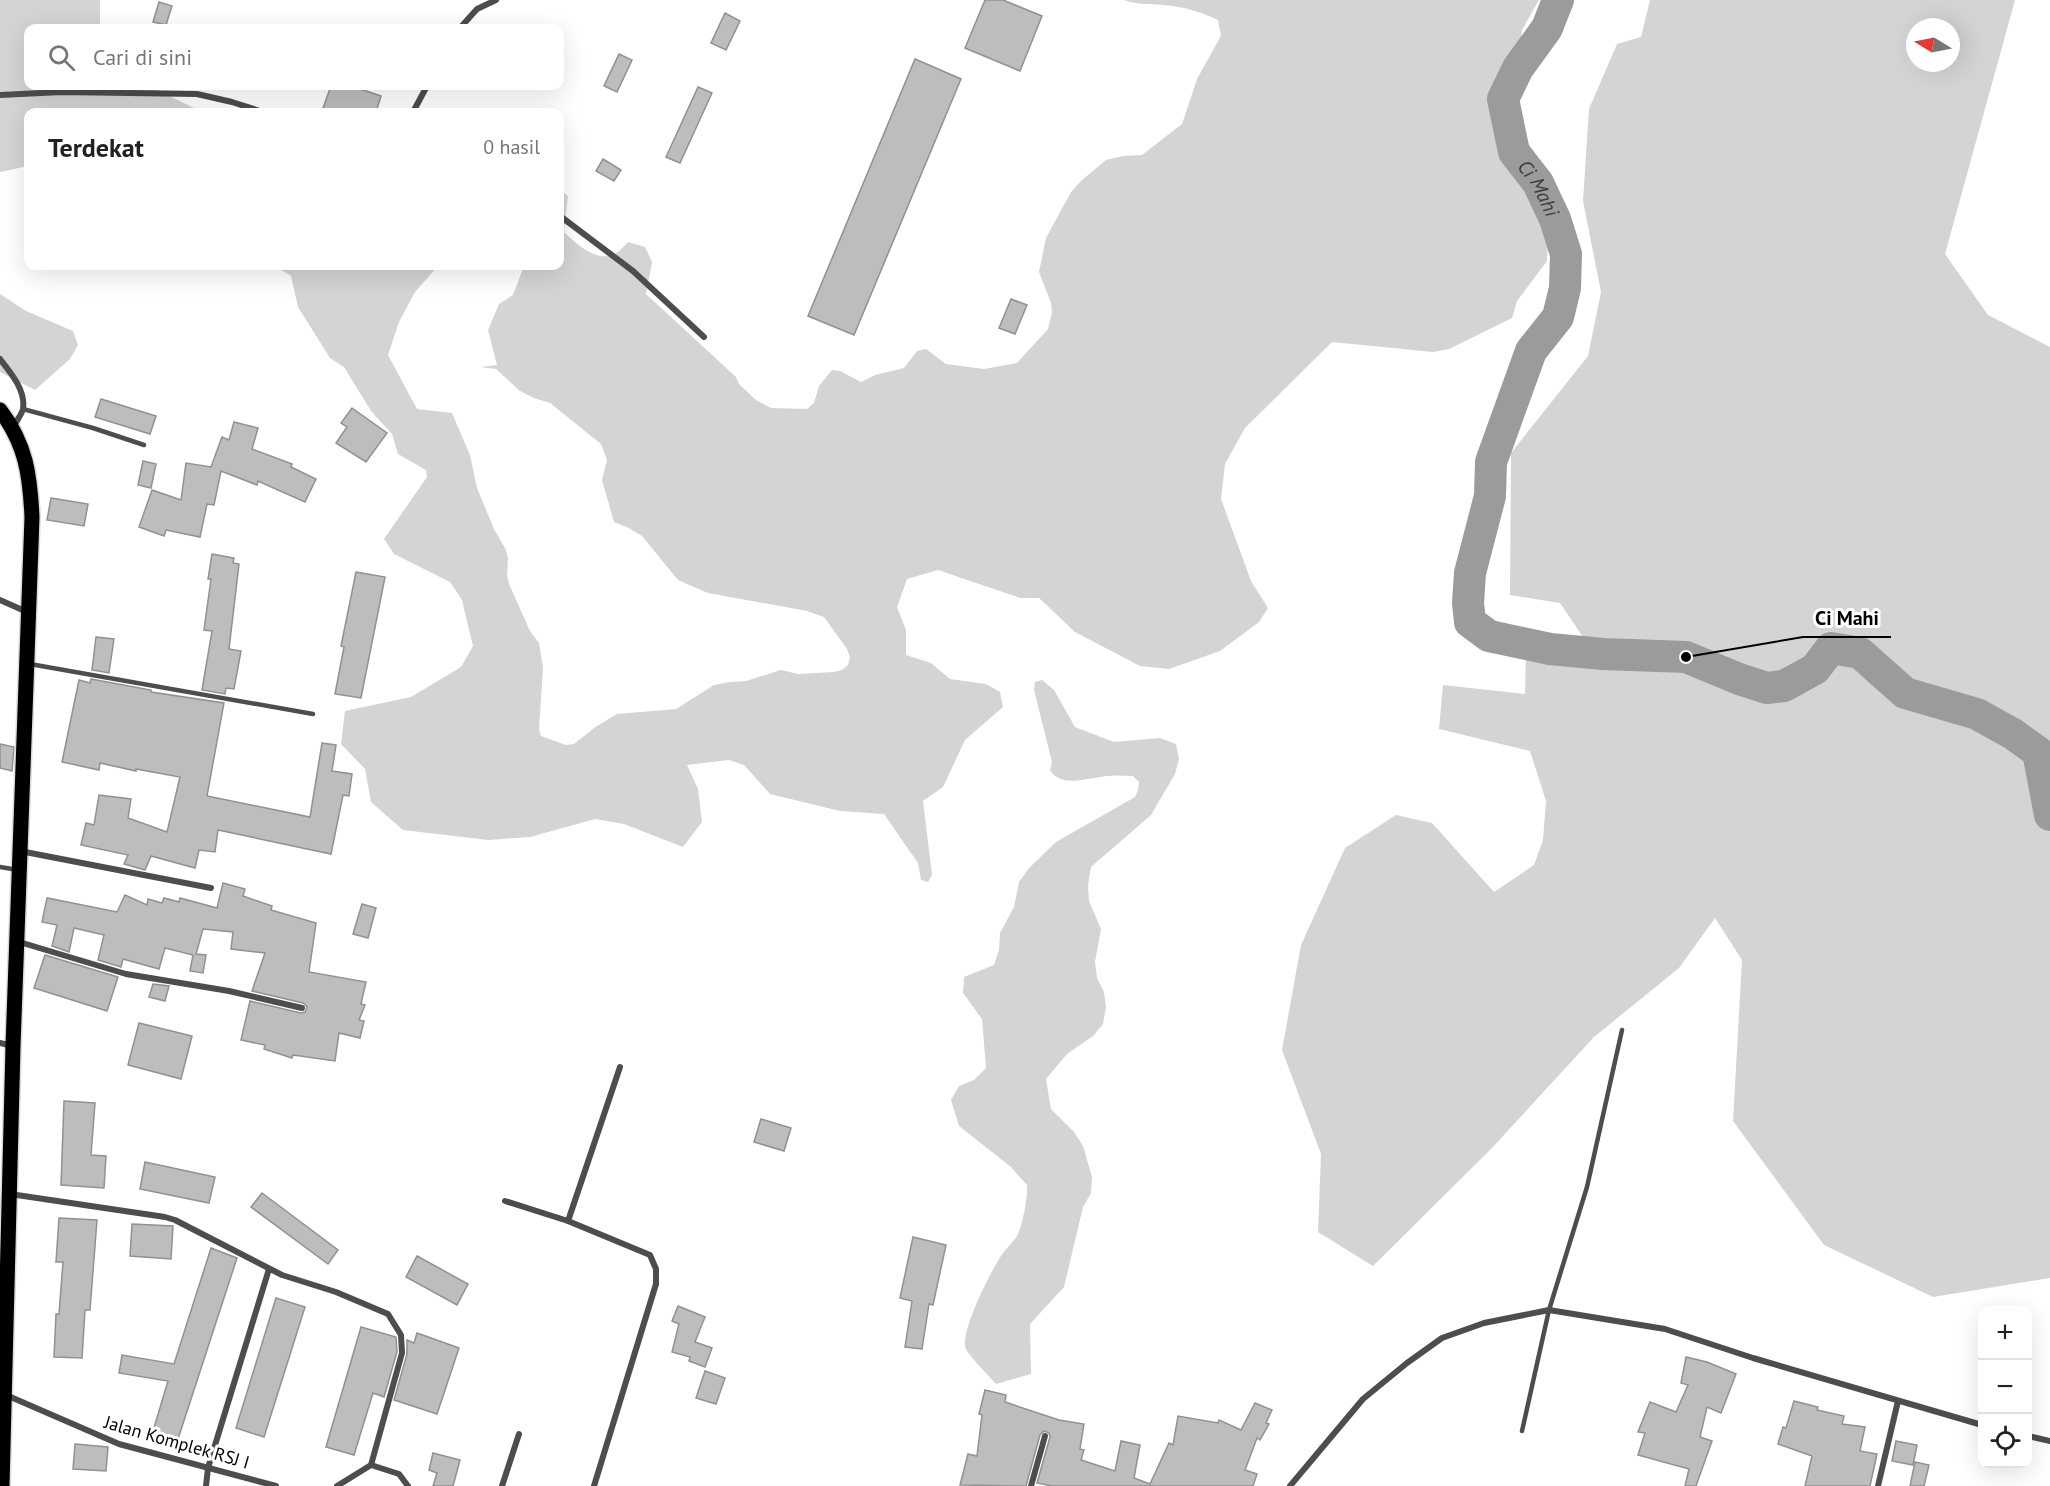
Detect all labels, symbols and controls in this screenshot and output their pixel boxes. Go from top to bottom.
north arrow [1906,18,1960,72]
search box [24,24,564,90]
icon: search [45,41,78,74]
text: Cari di sini [93,43,192,71]
text: Terdekat [48,131,144,164]
text: 0 hasil [483,134,540,160]
water label: Ci Mahi [1512,154,1565,221]
callout: Ci Mahi [1803,599,1891,637]
text: Ci Mahi [1815,605,1879,631]
map controls [1978,1306,2032,1468]
button: + [1978,1306,2032,1360]
button: − [1978,1360,2032,1414]
street label: Jalan Komplek RSJ I [101,1410,252,1474]
button: locate [1978,1414,2032,1468]

